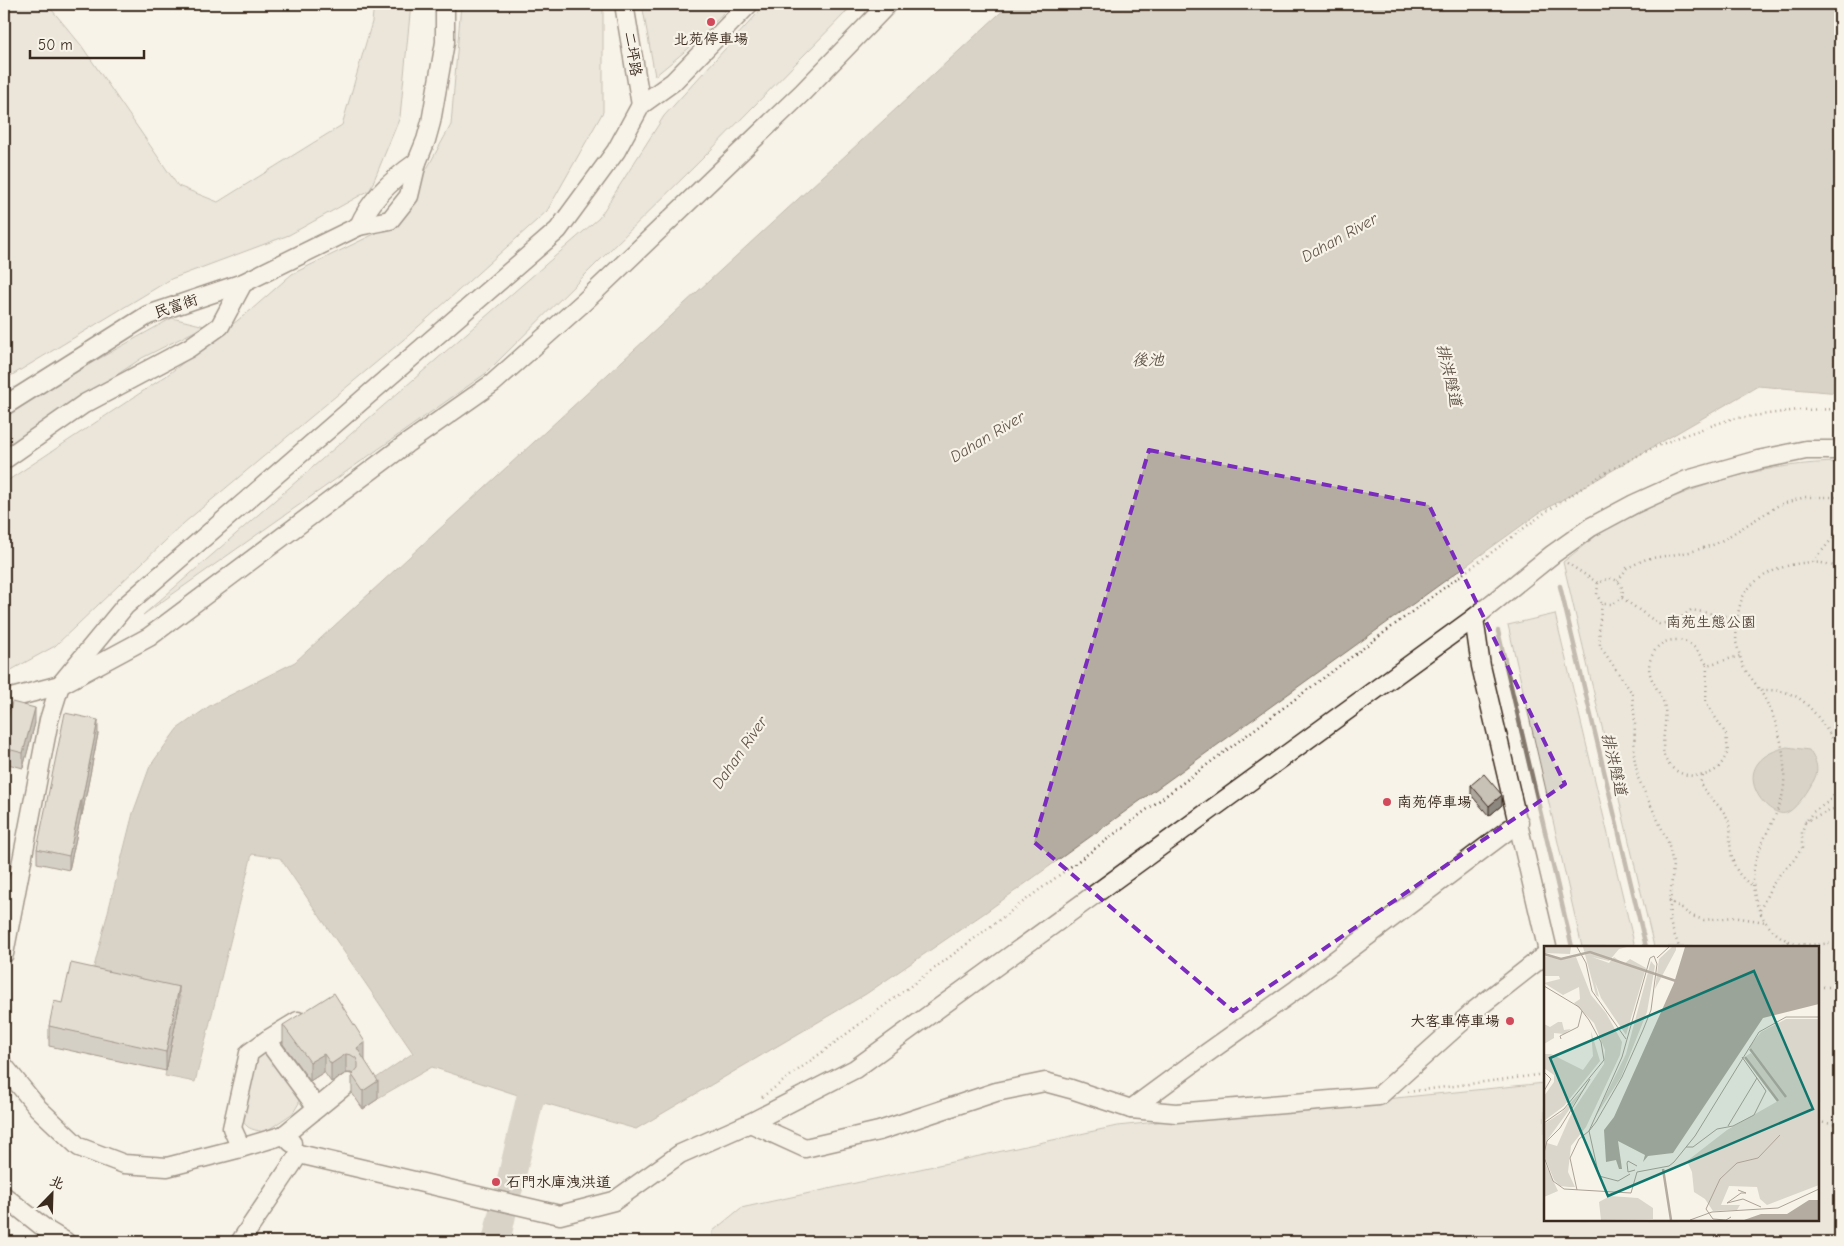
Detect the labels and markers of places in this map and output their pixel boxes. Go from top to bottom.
marker: 北苑停車場 [705,16,717,28]
place label: 北苑停車場 [673,30,749,48]
place label: 南苑停車場 [1397,793,1472,811]
marker: 南苑停車場 [1381,796,1393,808]
place label: 大客車停車場 [1410,1012,1500,1030]
marker: 大客車停車場 [1504,1015,1516,1027]
place label: 石門水庫洩洪道 [506,1173,611,1191]
marker: 石門水庫洩洪道 [490,1176,502,1188]

